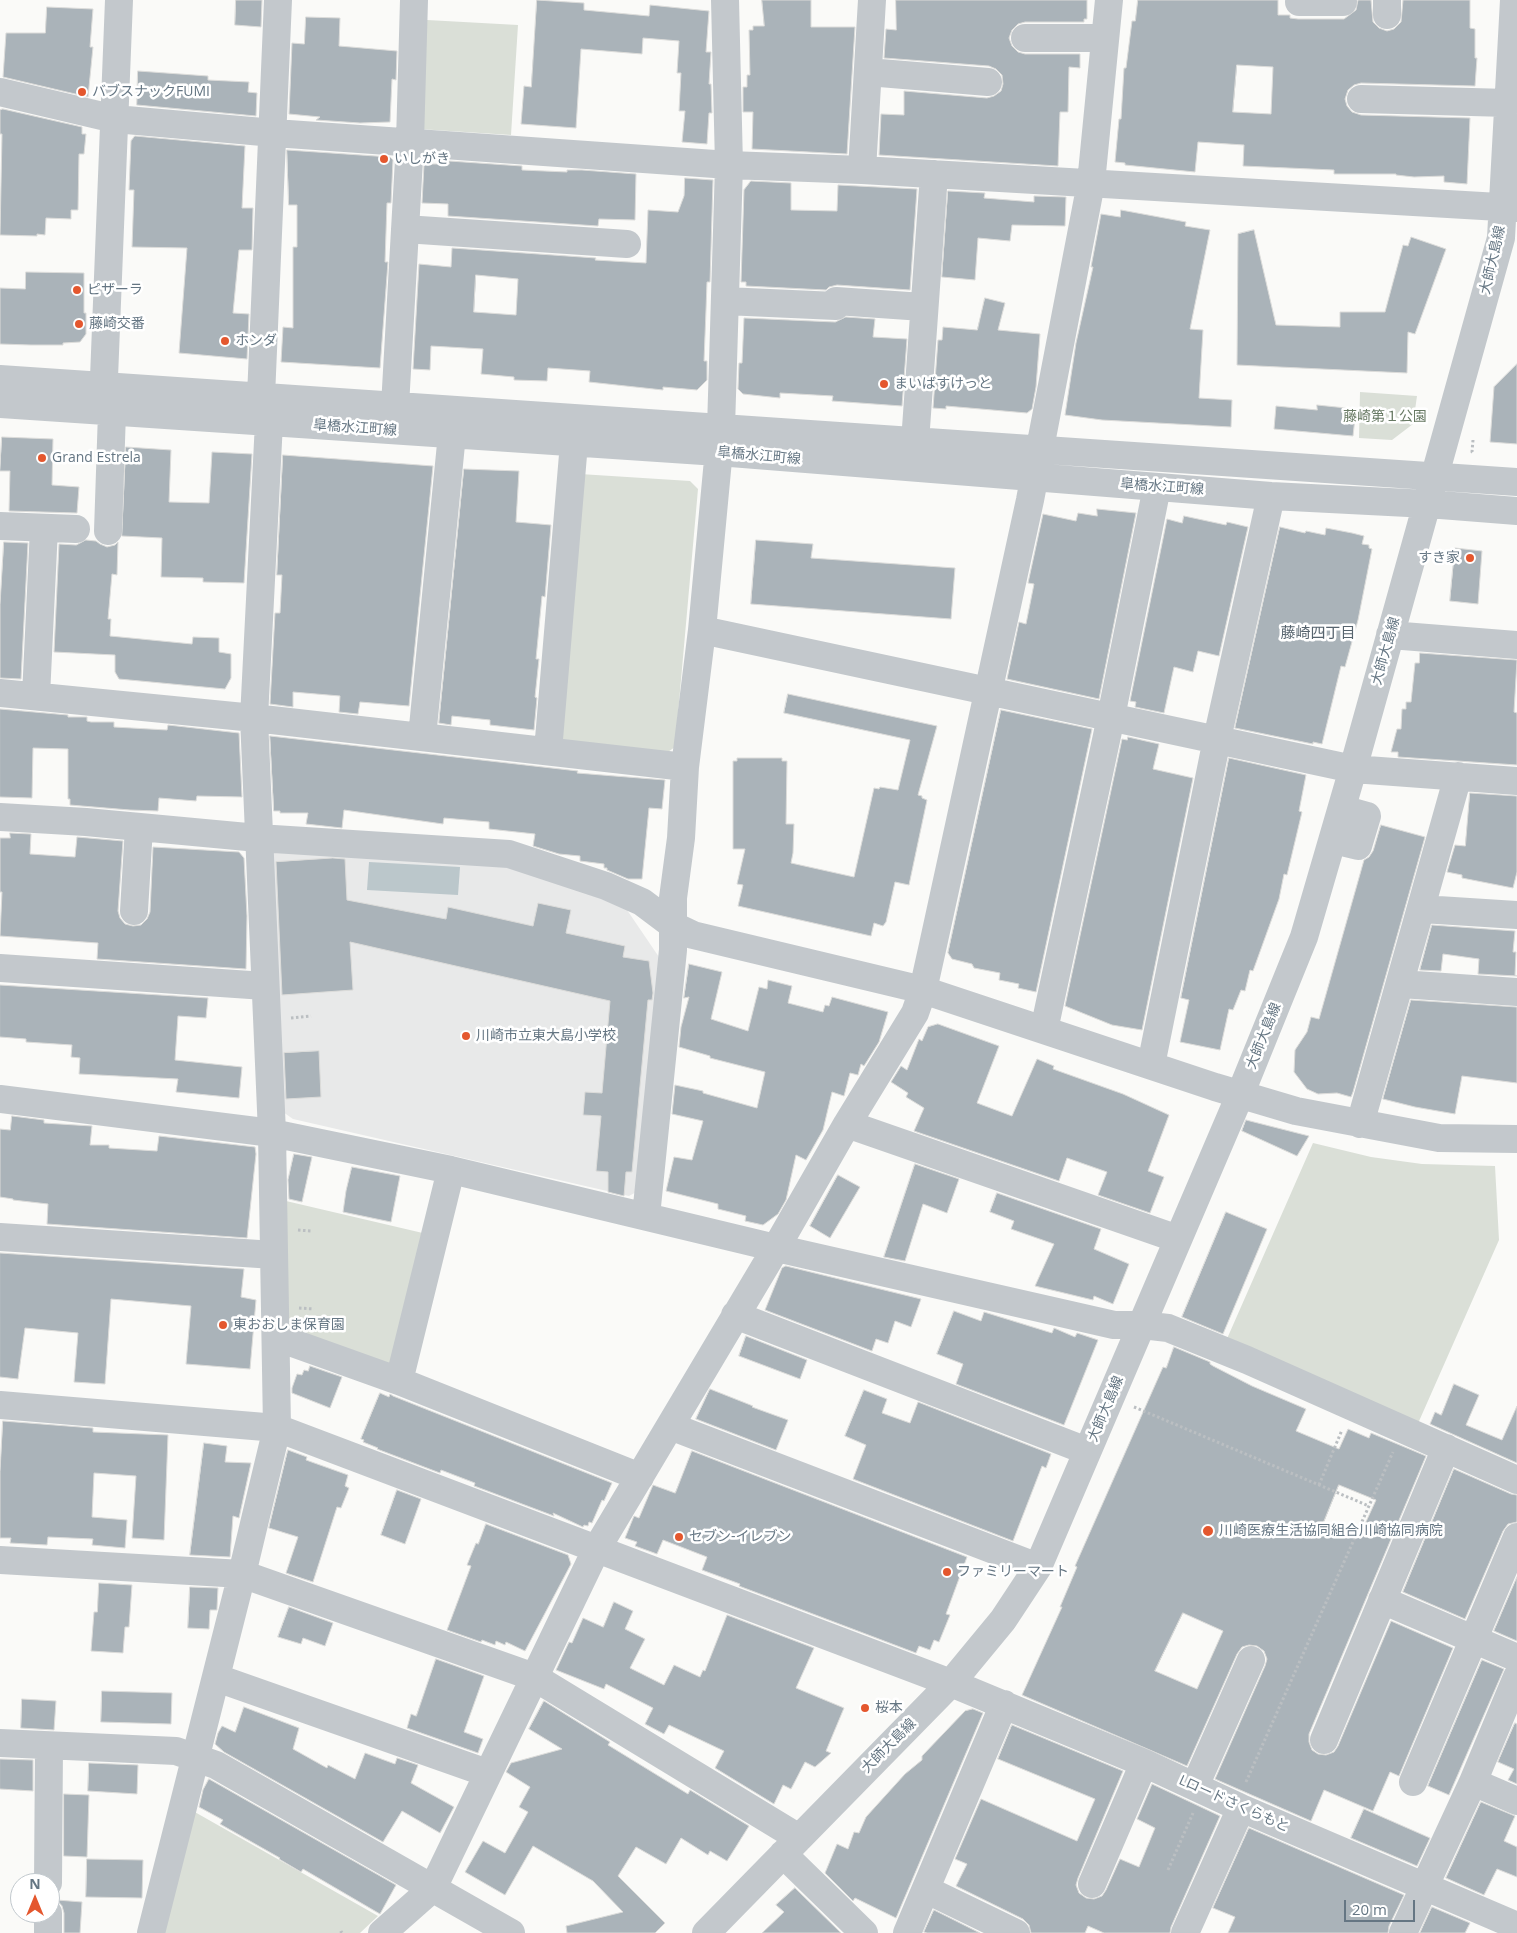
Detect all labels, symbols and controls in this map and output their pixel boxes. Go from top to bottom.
place label: バブスナックFUMI [92,84,210,100]
marker: バブスナックFUMI [76,86,88,98]
place label: いしがき [394,151,450,167]
marker: いしがき [378,153,390,165]
street label: 大師大島線 [1477,224,1509,296]
place label: ピザーラ [87,282,143,298]
marker: ピザーラ [71,284,83,296]
place label: 藤崎交番 [89,316,145,332]
marker: 藤崎交番 [73,318,85,330]
place label: ホンダ [235,333,277,349]
marker: ホンダ [219,335,231,347]
place label: まいばすけっと [894,376,992,392]
marker: まいばすけっと [878,378,890,390]
park label: 藤崎第１公園 [1343,409,1427,425]
street label: 皐橋水江町線 [313,417,397,439]
street label: 皐橋水江町線 [716,444,802,468]
place label: Grand Estrela [52,450,141,466]
marker: Grand Estrela [36,452,48,464]
street label: 皐橋水江町線 [1120,476,1204,498]
place label: すき家 [1418,550,1460,566]
marker: すき家 [1464,552,1476,564]
street label: 大師大島線 [1368,615,1404,687]
district label: 藤崎四丁目 [1281,625,1355,643]
street label: 大師大島線 [1243,1000,1285,1072]
place label: 川崎市立東大島小学校 [476,1028,616,1044]
marker: 川崎市立東大島小学校 [460,1030,472,1042]
place label: 東おおしま保育園 [233,1317,345,1333]
marker: 東おおしま保育園 [217,1319,229,1331]
street label: 大師大島線 [1085,1374,1127,1444]
place label: 川崎医療生活協同組合川崎協同病院 [1219,1523,1443,1539]
marker: 川崎医療生活協同組合川崎協同病院 [1201,1524,1215,1538]
place label: セブン-イレブン [689,1529,792,1545]
marker: セブン-イレブン [673,1531,685,1543]
place label: ファミリーマート [957,1564,1069,1580]
marker: ファミリーマート [941,1566,953,1578]
place label: 桜本 [875,1700,903,1716]
marker: 桜本 [859,1702,871,1714]
street label: 大師大島線 [858,1715,920,1777]
street label: Lロードさくらもと [1176,1772,1292,1836]
north arrow [10,1873,60,1923]
text: N [29,1874,41,1893]
scale bar [1347,1890,1418,1922]
text: 20 m [1352,1899,1387,1919]

